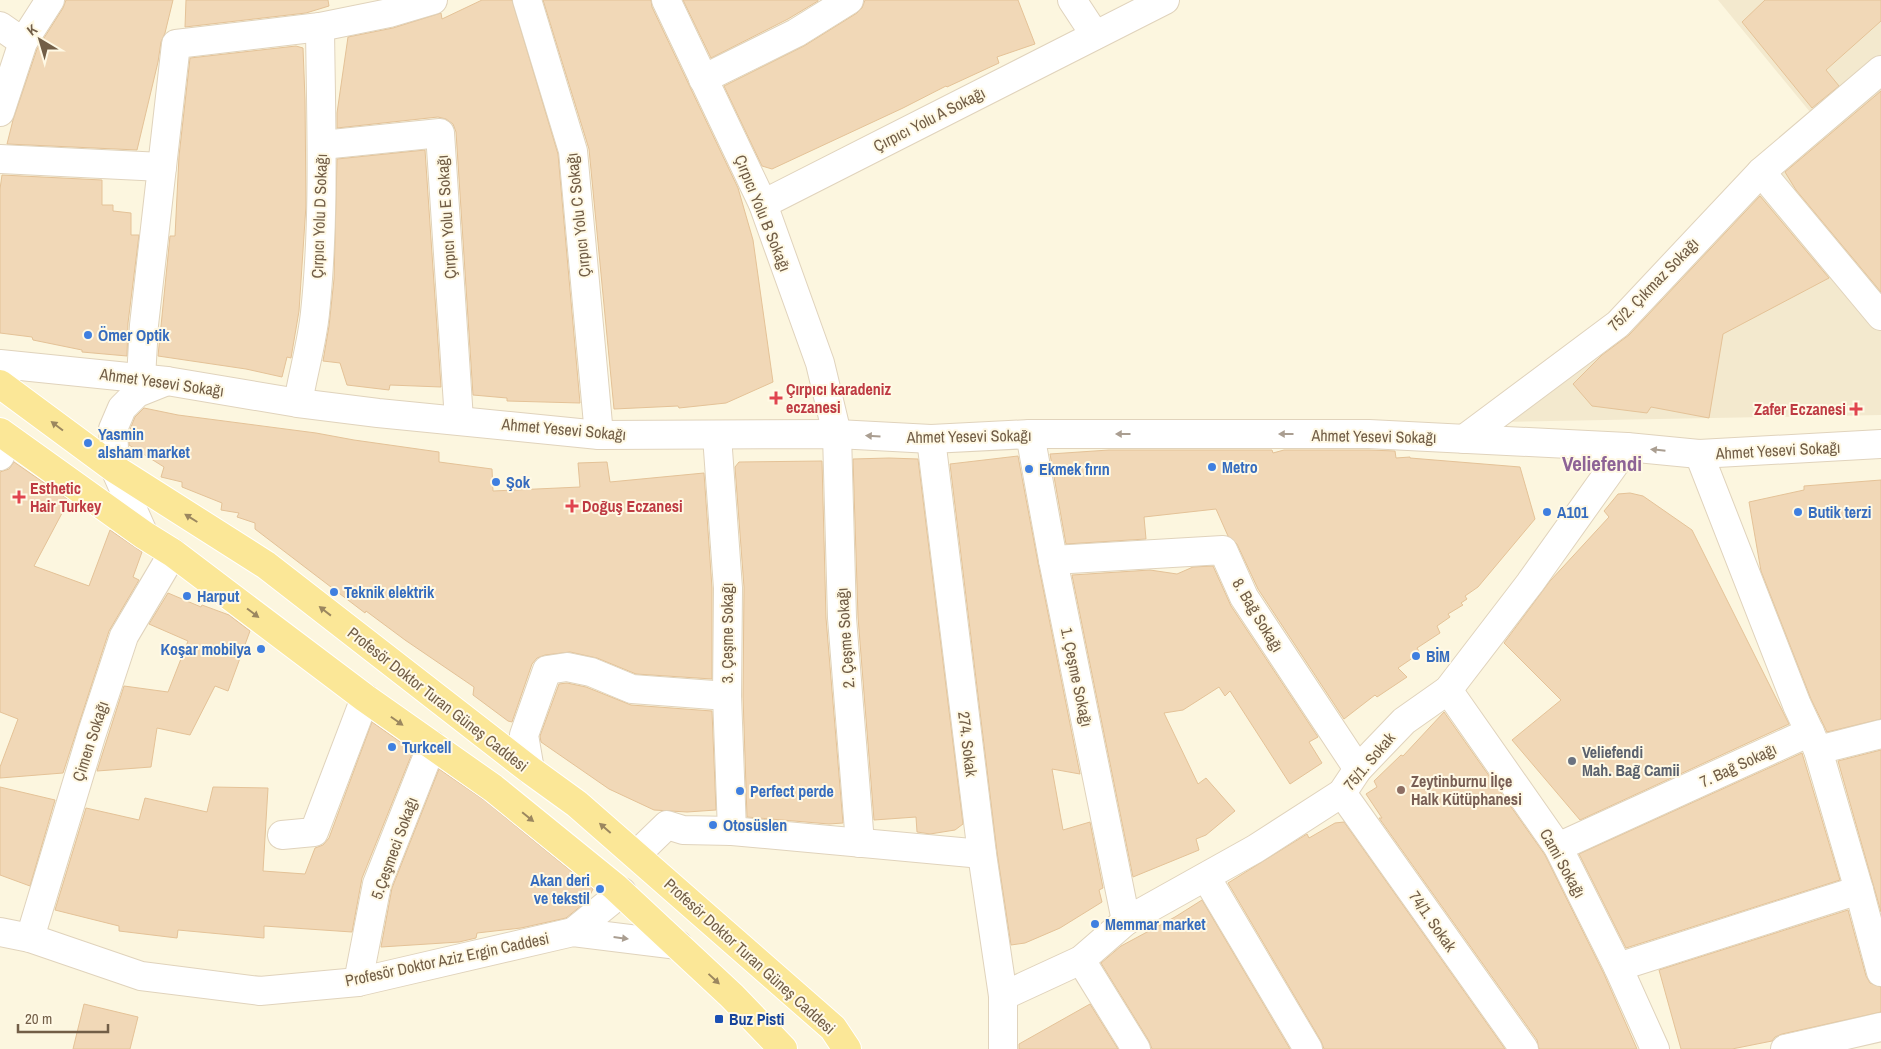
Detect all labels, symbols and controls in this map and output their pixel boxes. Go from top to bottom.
north arrow [15,15,65,65]
text: K [23,20,41,39]
street label: Çırpıcı Yolu A Sokağı [869,81,989,157]
street label: Çırpıcı Yolu B Sokağı [730,151,796,275]
street label: Çırpıcı Yolu C Sokağı [561,152,595,278]
street label: Çırpıcı Yolu D Sokağı [306,153,332,279]
street label: Çırpıcı Yolu E Sokağı [431,154,461,280]
street label: 75/2. Çıkmaz Sokağı [1603,233,1703,335]
place label: Ömer Optik [98,324,170,346]
marker: Ömer Optik [82,329,94,341]
street label: Ahmet Yesevi Sokağı [98,362,225,402]
place label: Çırpıcı karadeniz eczanesi [786,378,891,418]
marker: Çırpıcı karadeniz eczanesi [770,392,782,404]
place label: Zafer Eczanesi [1754,398,1846,420]
marker: Zafer Eczanesi [1850,403,1862,415]
street label: Ahmet Yesevi Sokağı [500,413,627,445]
one-way arrow [50,421,64,431]
place label: Yasmin alsham market [98,423,191,463]
street label: Ahmet Yesevi Sokağı [905,424,1032,448]
street label: Ahmet Yesevi Sokağı [1310,424,1437,448]
one-way arrow [1115,430,1131,438]
one-way arrow [1277,430,1293,438]
one-way arrow [865,431,881,439]
street label: Ahmet Yesevi Sokağı [1714,436,1841,464]
marker: Yasmin alsham market [82,437,94,449]
one-way arrow [1649,446,1665,454]
district label: Veliefendi [1562,449,1642,478]
place label: Metro [1222,456,1258,478]
place label: Ekmek fırın [1039,458,1110,480]
marker: Metro [1206,461,1218,473]
marker: Ekmek fırın [1023,463,1035,475]
place label: Şok [506,471,531,493]
marker: Şok [490,476,502,488]
place label: Esthetic Hair Turkey [30,477,102,517]
marker: Esthetic Hair Turkey [12,490,26,504]
place label: Doğuş Eczanesi [582,495,683,517]
marker: Doğuş Eczanesi [566,500,578,512]
place label: A101 [1557,501,1589,523]
place label: Butik terzi [1808,501,1871,523]
marker: A101 [1541,506,1553,518]
marker: Butik terzi [1792,506,1804,518]
one-way arrow [185,513,198,522]
street label: 8. Bağ Sokağı [1227,574,1289,656]
place label: Teknik elektrik [344,581,435,603]
street label: 3. Çeşme Sokağı [716,583,738,683]
place label: Harput [197,585,240,607]
marker: Teknik elektrik [328,586,340,598]
street label: 2. Çeşme Sokağı [831,587,859,689]
marker: Harput [181,590,193,602]
one-way arrow [318,605,331,616]
one-way arrow [246,608,260,618]
street label: Profesör Doktor Turan Güneş Caddesi [343,622,533,776]
street label: 1. Çeşme Sokağı [1056,625,1098,729]
place label: Koşar mobilya [161,638,252,660]
marker: Koşar mobilya [255,643,267,655]
place label: BİM [1426,645,1450,667]
marker: BİM [1410,650,1422,662]
street label: Çimen Sokağı [67,698,113,784]
street label: 274. Sokak [953,710,983,778]
one-way arrow [390,716,404,726]
street label: 75/1. Sokak [1338,727,1400,795]
place label: Turkcell [402,736,451,758]
street label: 7. Bağ Sokağı [1696,738,1780,792]
marker: Turkcell [386,741,398,753]
place label: Veliefendi Mah. Bağ Camii [1582,741,1680,781]
marker: Veliefendi Mah. Bağ Camii [1566,755,1578,767]
place label: Zeytinburnu İlçe Halk Kütüphanesi [1411,770,1522,810]
place label: Perfect perde [750,780,834,802]
marker: Zeytinburnu İlçe Halk Kütüphanesi [1395,784,1407,796]
marker: Perfect perde [734,785,746,797]
street label: 5.Çeşmeci Sokağı [365,794,423,902]
one-way arrow [522,811,535,822]
place label: Otosüslen [723,814,787,836]
marker: Otosüslen [707,819,719,831]
one-way arrow [599,823,611,834]
street label: Cami Sokağı [1535,824,1591,902]
place label: Akan deri ve tekstil [530,869,590,909]
street label: Profesör Doktor Turan Güneş Caddesi [660,873,840,1039]
marker: Akan deri ve tekstil [594,883,606,895]
street label: 74/1. Sokak [1404,886,1462,956]
place label: Memmar market [1105,913,1206,935]
marker: Memmar market [1089,918,1101,930]
street label: Profesör Doktor Aziz Ergin Caddesi [343,927,551,991]
one-way arrow [613,934,629,942]
one-way arrow [707,973,720,984]
scale bar [18,1002,108,1034]
text: 20 m [25,1008,52,1029]
place label: Buz Pisti [729,1008,784,1030]
marker: Buz Pisti [713,1013,725,1025]

